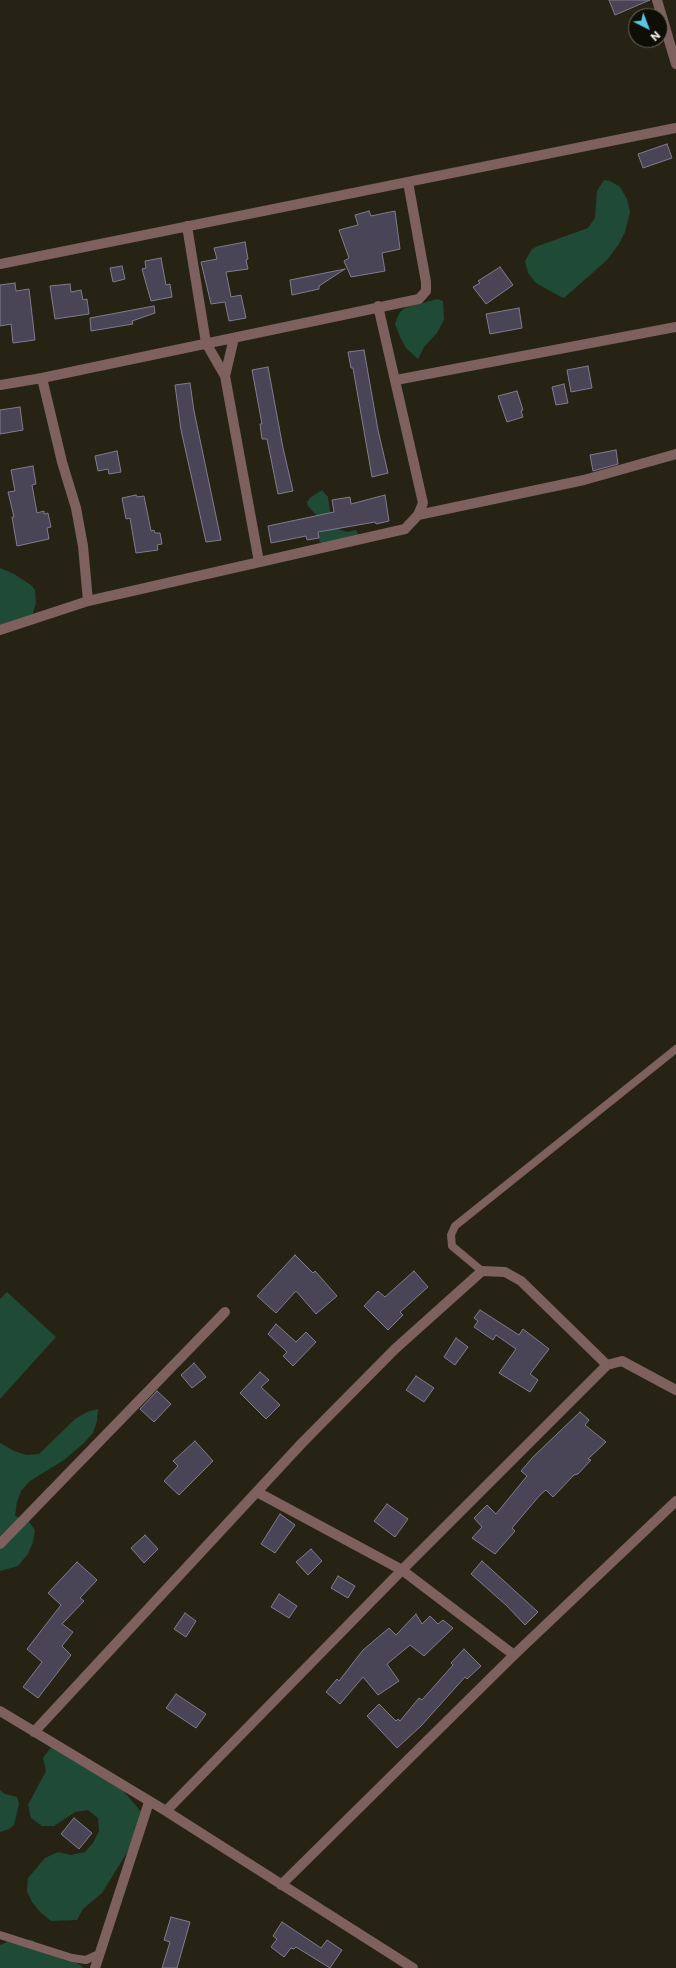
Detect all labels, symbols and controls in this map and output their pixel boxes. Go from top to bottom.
north arrow [628,8,668,48]
text: N [648,29,663,44]

